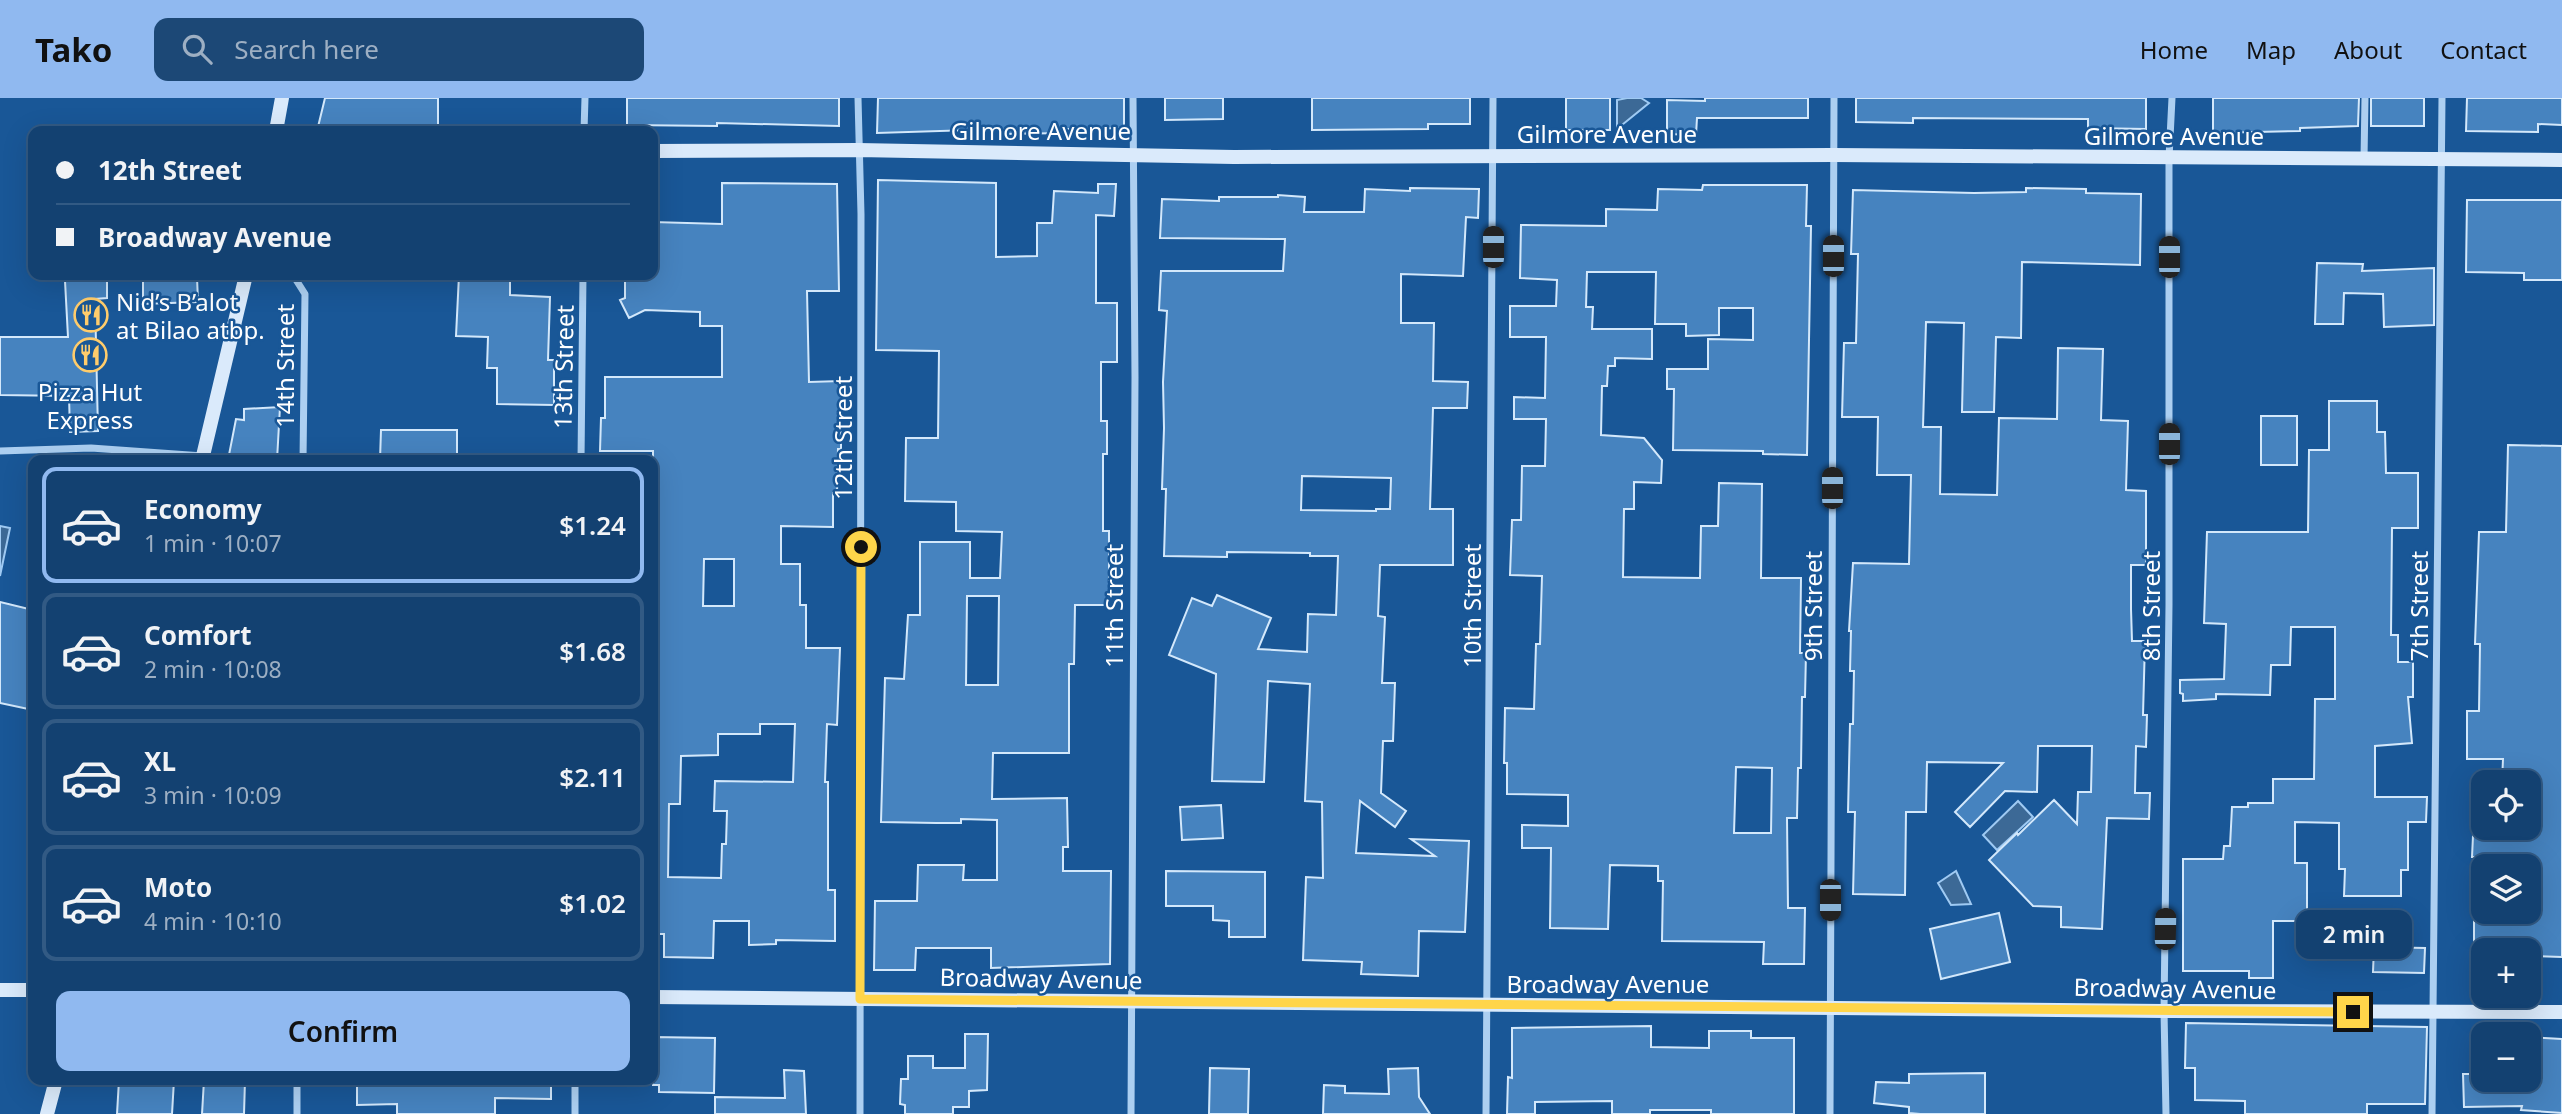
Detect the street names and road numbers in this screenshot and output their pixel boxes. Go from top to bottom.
street label: Gilmore Avenue [951,114,1131,147]
street label: Gilmore Avenue [1517,117,1697,150]
street label: Gilmore Avenue [2084,119,2264,152]
street label: 14th Street [268,304,301,428]
street label: 13th Street [545,304,581,429]
street label: 12th Street [826,376,859,500]
street label: 11th Street [1097,544,1130,668]
street label: 10th Street [1455,544,1488,668]
street label: 9th Street [1796,550,1829,661]
street label: 8th Street [2134,550,2167,661]
street label: 7th Street [2402,550,2435,661]
street label: Broadway Avenue [939,960,1143,996]
street label: Broadway Avenue [1507,967,1709,1000]
street label: Broadway Avenue [2073,970,2277,1006]

